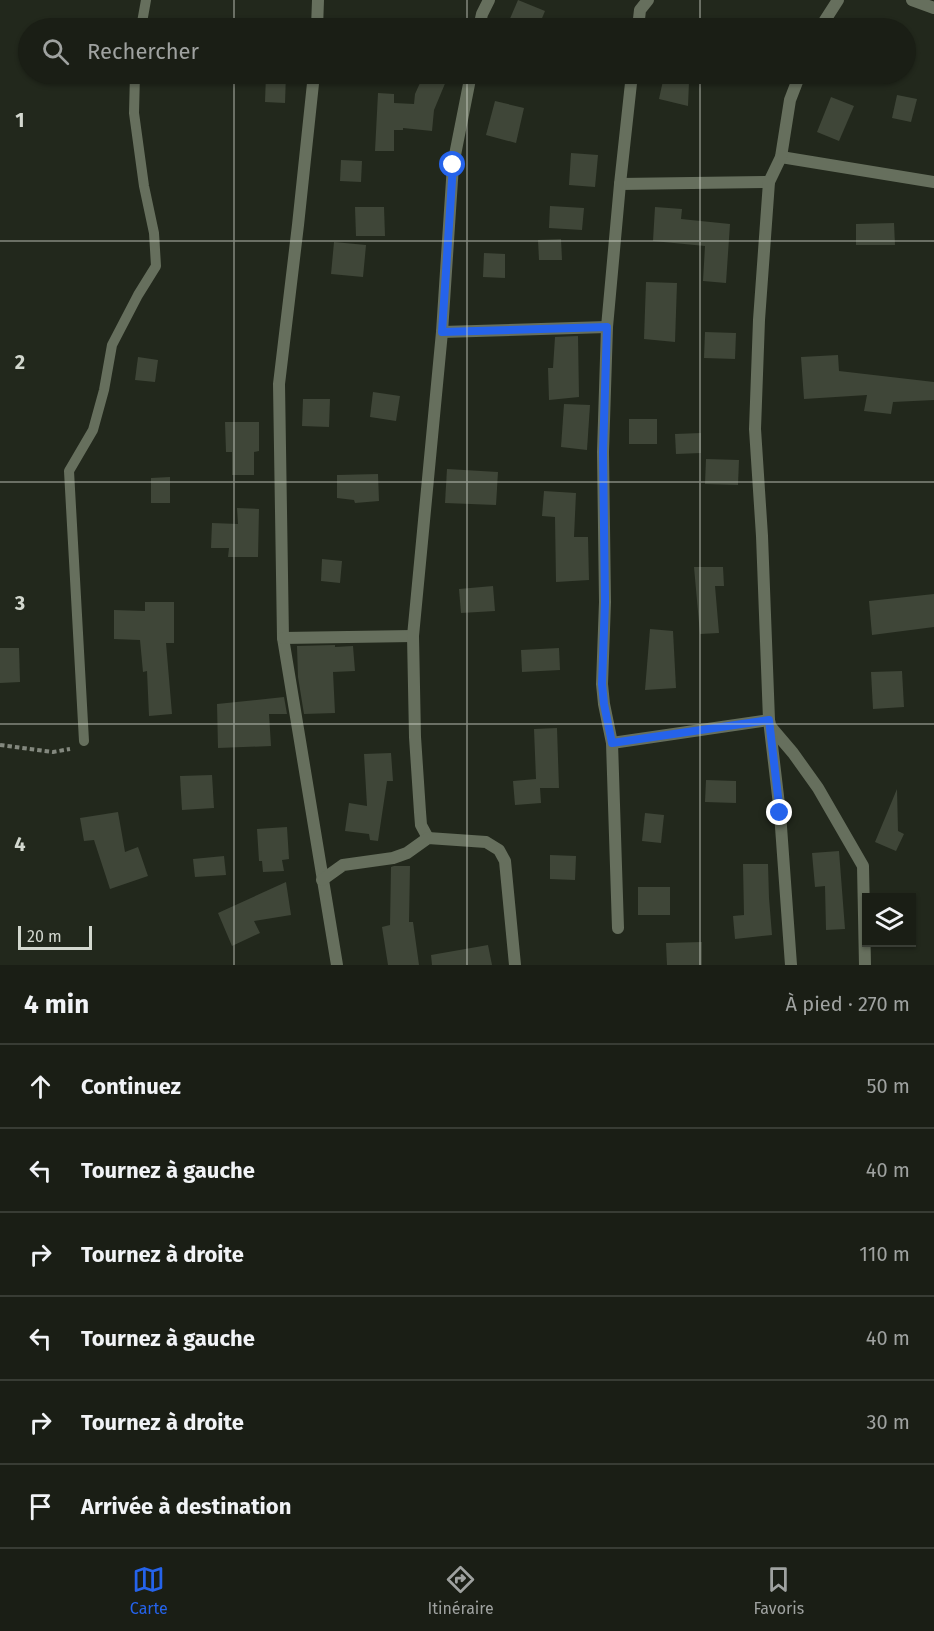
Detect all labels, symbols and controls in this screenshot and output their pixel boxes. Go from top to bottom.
search box [18,18,916,84]
icon: search [39,35,72,68]
text: Rechercher [87,38,199,65]
text: 1 [15,108,25,132]
route start [439,151,465,177]
text: 2 [15,350,25,374]
text: 3 [14,591,25,615]
route end [766,799,792,825]
text: 4 [14,832,26,856]
map controls [862,893,916,947]
button: layers [862,893,916,947]
scale bar [18,923,92,950]
text: 20 m [27,927,62,946]
text: 4 min [24,989,89,1020]
text: À pied · 270 m [786,992,910,1016]
icon: ahead [24,1070,57,1103]
text: Continuez [81,1073,181,1100]
text: 50 m [866,1074,910,1098]
icon: left [24,1154,57,1187]
text: Tournez à gauche [81,1157,255,1184]
text: 40 m [866,1158,910,1182]
icon: right [24,1238,57,1271]
text: Tournez à droite [81,1241,244,1268]
text: 110 m [859,1242,910,1266]
icon: left [24,1322,57,1355]
text: Tournez à gauche [81,1325,255,1352]
text: 40 m [866,1326,910,1350]
icon: right [24,1406,57,1439]
text: Tournez à droite [81,1409,244,1436]
text: 30 m [866,1410,910,1434]
icon: arrive [24,1490,57,1523]
text: Arrivée à destination [81,1493,291,1520]
tab: Carte [130,1563,168,1618]
tab: Itinéraire [427,1563,494,1618]
tab: Favoris [753,1563,804,1618]

